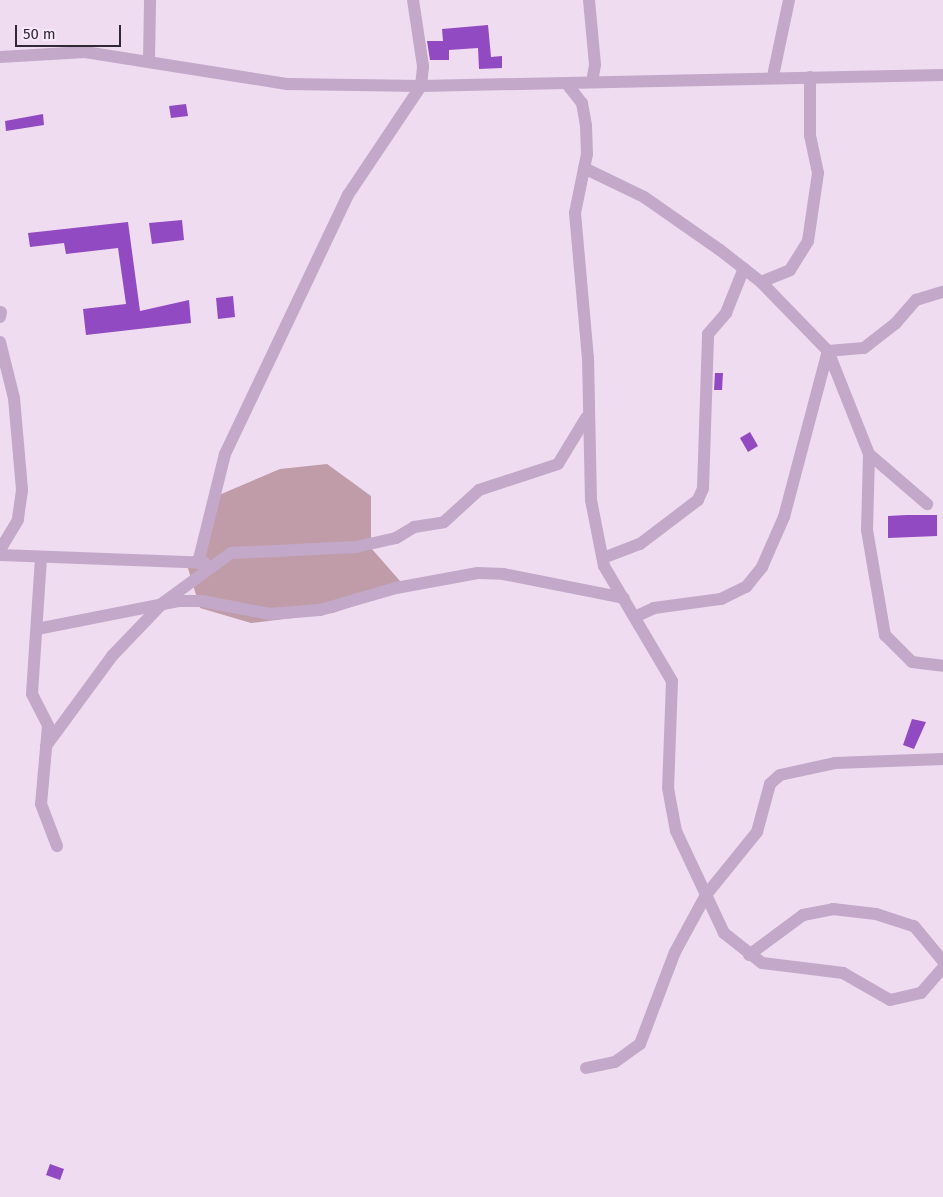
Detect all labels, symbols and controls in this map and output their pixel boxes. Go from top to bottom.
scale bar [18,15,124,47]
text: 50 m [23,25,56,43]

